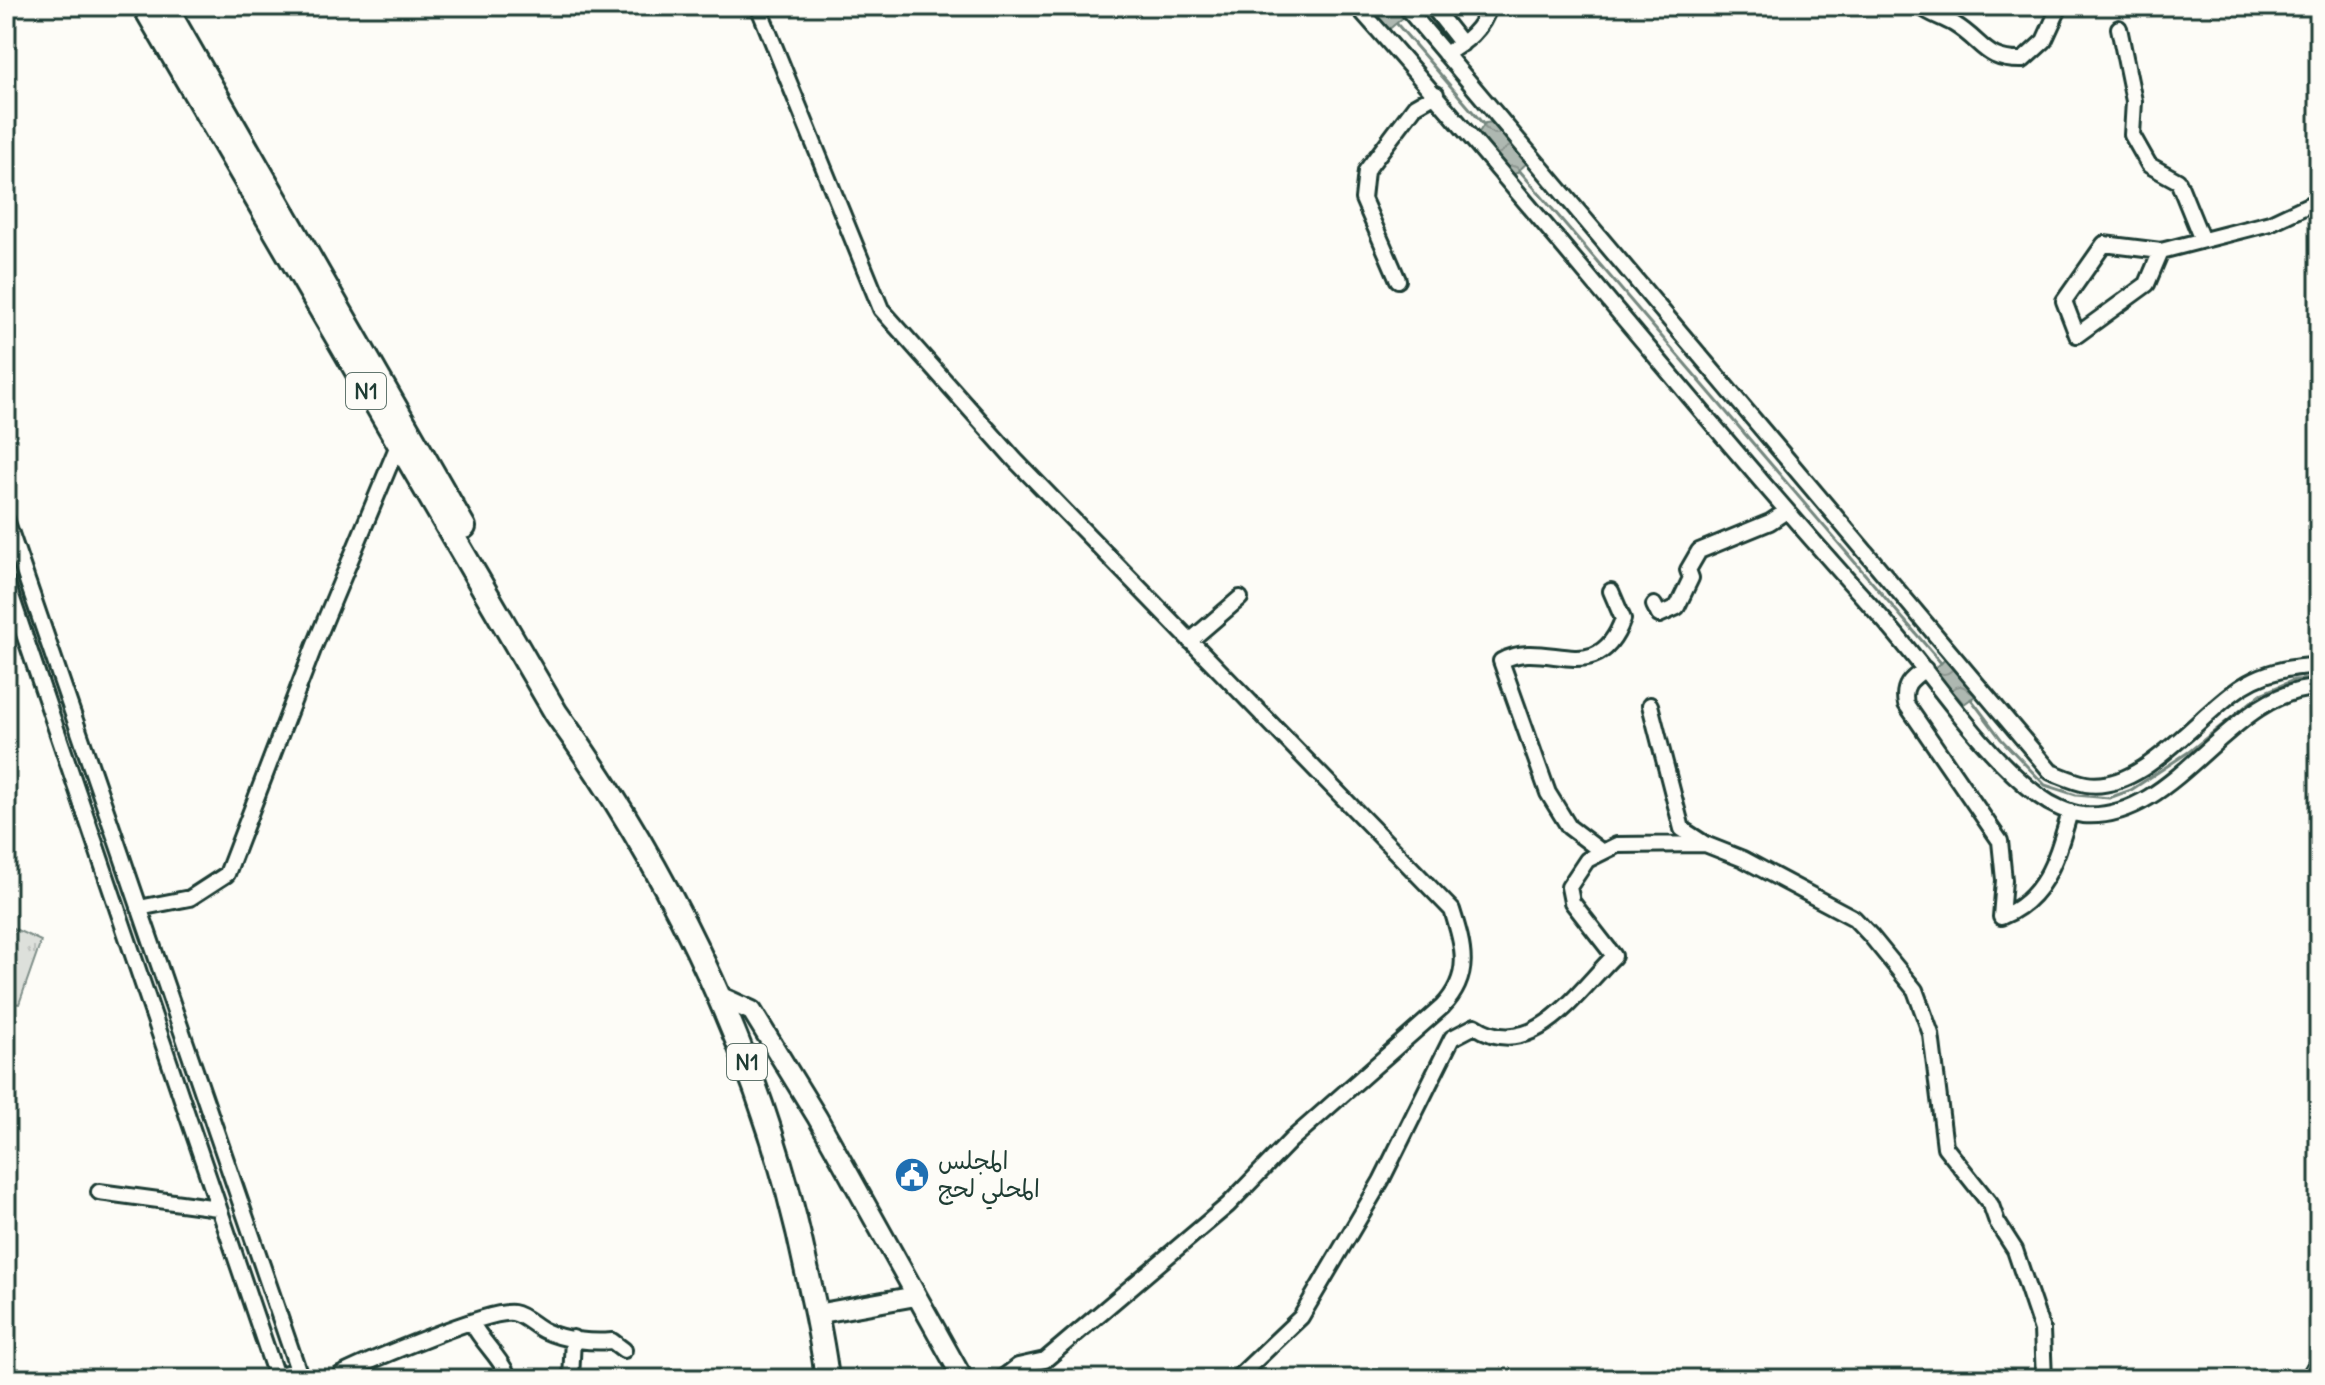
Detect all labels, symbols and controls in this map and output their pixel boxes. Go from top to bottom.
road number: N1 [346,373,386,409]
road number: N1 [727,1044,767,1080]
place label: المجلس المحلي لحج [938,1145,1040,1210]
public building icon: المجلس المحلي لحج [893,1156,931,1194]

